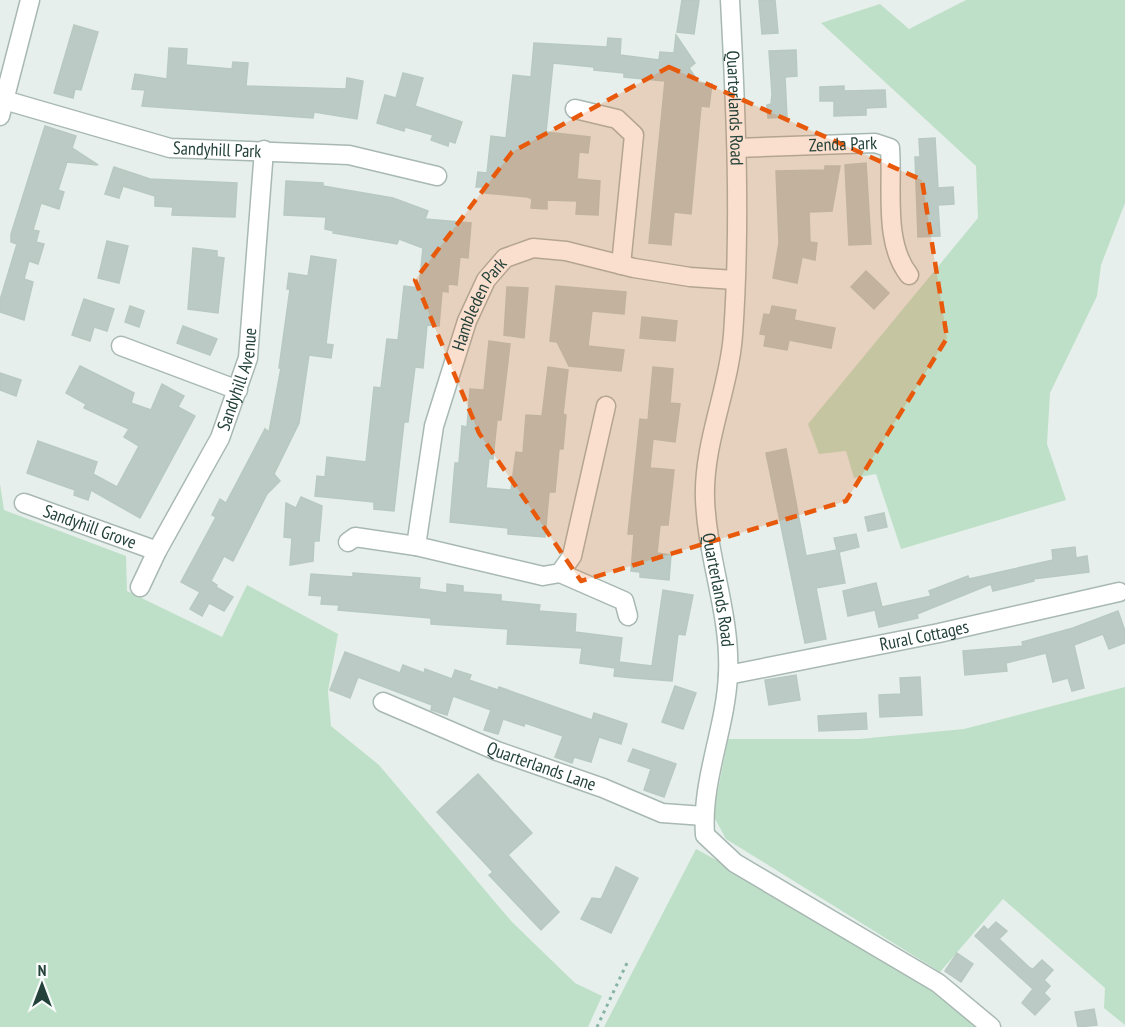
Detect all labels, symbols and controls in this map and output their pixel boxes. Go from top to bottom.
street label: Quarterlands Road [722,50,749,166]
street label: Zenda Park [808,131,877,156]
street label: Sandyhill Park [173,136,262,163]
street label: Hambleden Park [446,253,511,354]
street label: Sandyhill Avenue [211,327,261,434]
street label: Sandyhill Grove [40,499,140,554]
street label: Quarterlands Road [697,531,740,648]
street label: Rural Cottages [877,615,971,656]
street label: Quarterlands Lane [483,736,599,796]
north arrow [12,955,72,1015]
text: N [38,960,46,980]

